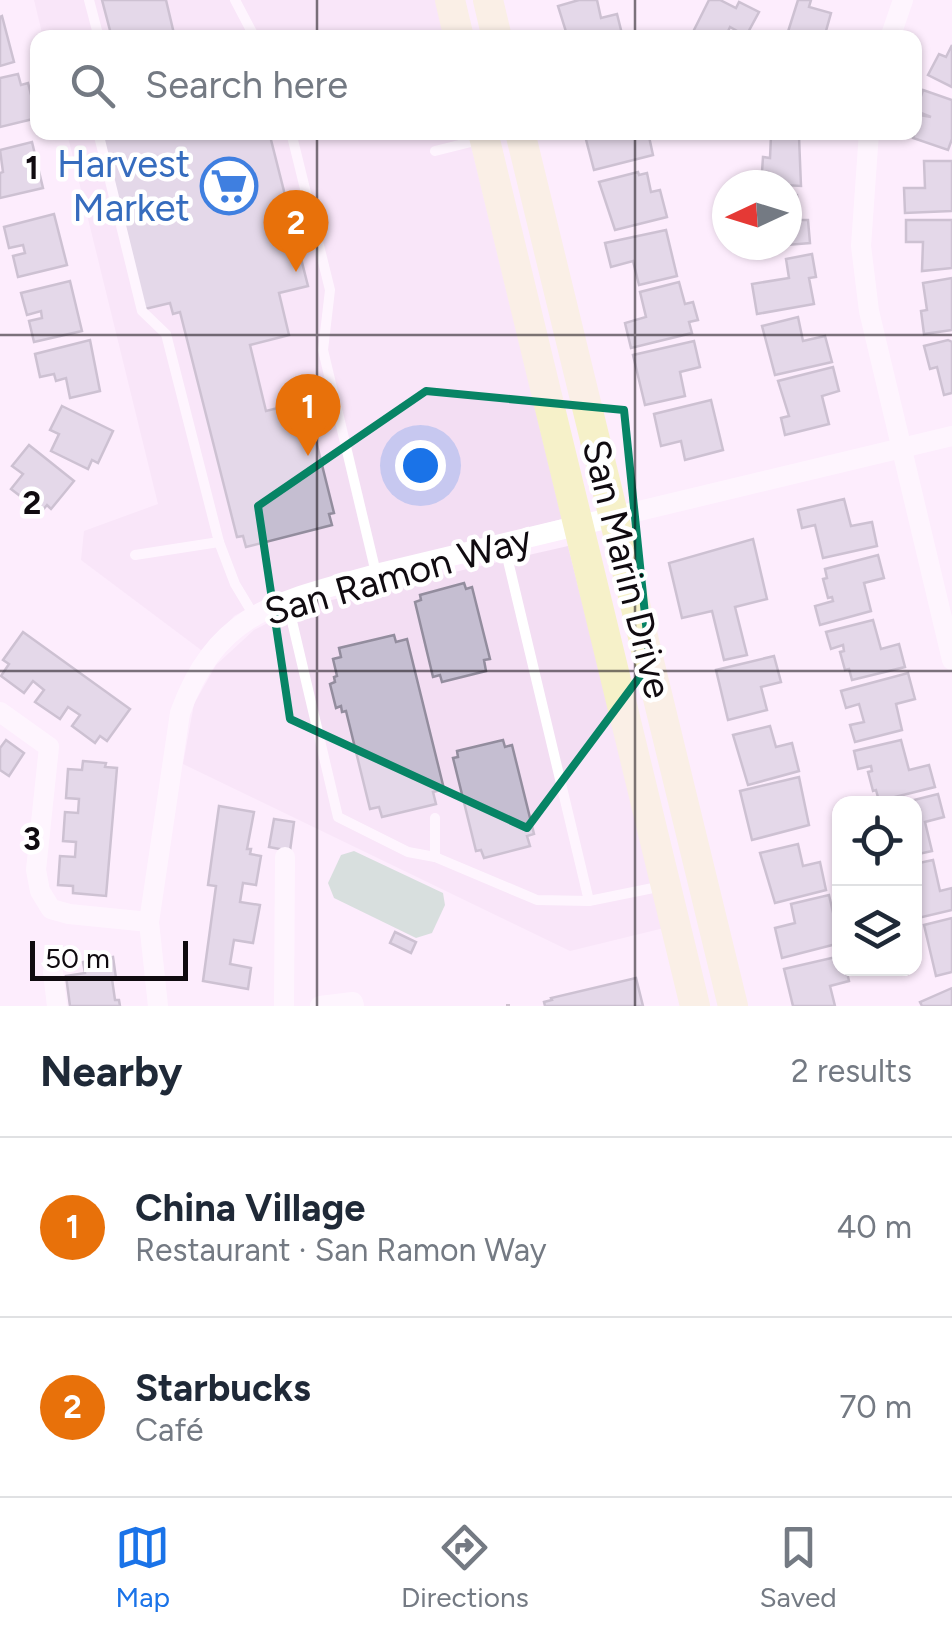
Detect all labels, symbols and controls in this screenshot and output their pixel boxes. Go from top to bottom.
search box [30,30,922,140]
icon: search [65,58,120,113]
text: Search here [145,62,348,108]
place label: Harvest Market [57,141,190,231]
text: 1 [25,149,39,187]
supermarket icon: Harvest Market [199,156,259,216]
north arrow [712,170,802,260]
pin: 2 [264,190,328,272]
pin: 1 [276,374,340,456]
street label: San Marin Drive [573,435,681,703]
your location [395,440,446,491]
text: 2 [23,484,41,522]
street label: San Ramon Way [259,515,537,635]
map controls [832,796,922,976]
button: locate [832,796,922,886]
text: 3 [23,820,41,858]
button: layers [832,886,922,976]
scale bar [30,936,188,980]
text: 50 m [45,941,110,975]
text: Nearby [40,1046,182,1097]
text: 2 results [791,1052,912,1090]
text: China Village [135,1185,365,1231]
text: 1 [66,1208,79,1246]
text: 40 m [836,1208,912,1246]
text: Restaurant · San Ramon Way [135,1231,547,1269]
text: Starbucks [135,1365,311,1411]
text: 2 [63,1388,82,1426]
text: 70 m [839,1388,912,1426]
text: Café [135,1411,204,1449]
tab: Map [115,1520,170,1614]
tab: Directions [401,1520,529,1614]
tab: Saved [759,1520,837,1614]

